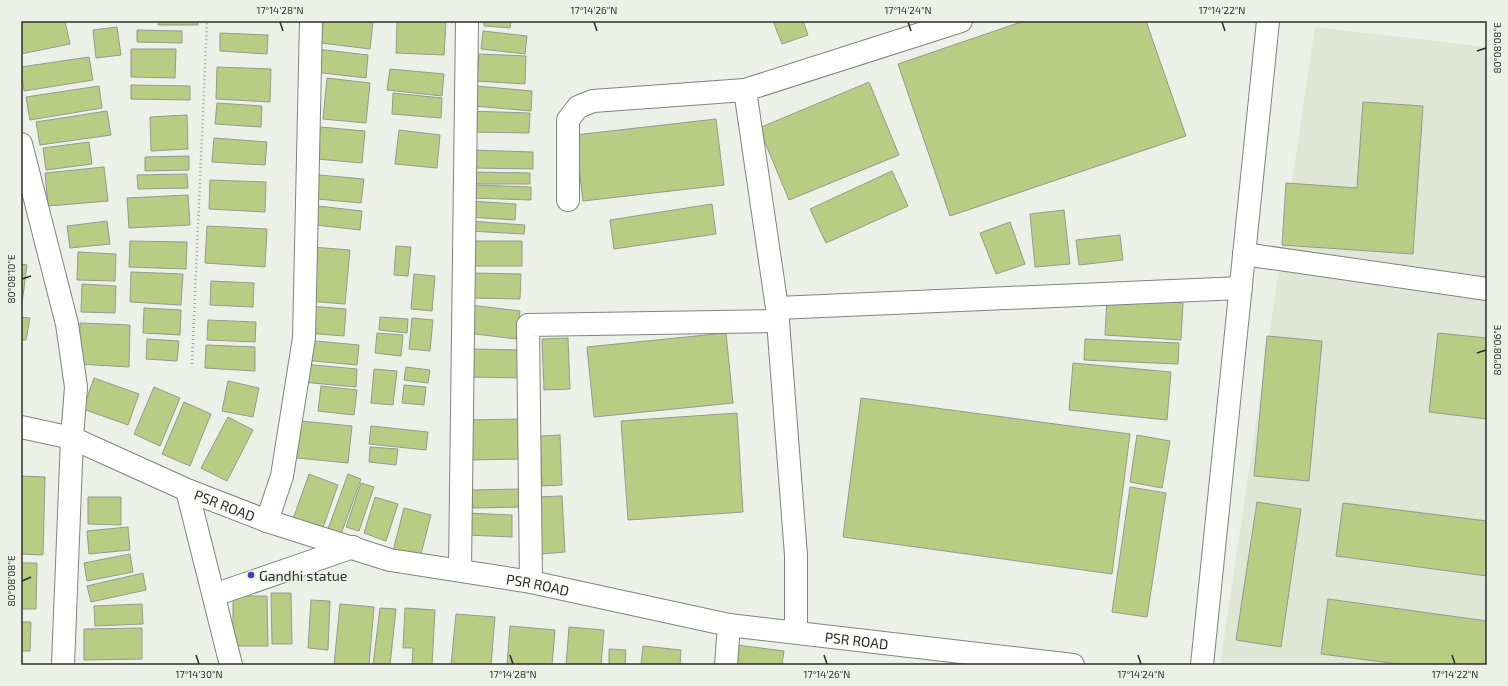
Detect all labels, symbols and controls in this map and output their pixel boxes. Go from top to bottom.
text: 17°14'28"N [256,4,304,16]
text: 17°14'26"N [571,4,617,16]
text: 17°14'24"N [884,4,932,16]
text: 17°14'22"N [1199,4,1245,16]
text: 80°08'08"E [1491,22,1503,74]
text: 80°08'10"E [5,254,17,304]
text: 80°08'06"E [1491,324,1503,375]
street label: PSR ROAD [192,485,258,524]
text: 80°08'08"E [5,555,17,607]
place label: Gandhi statue [259,567,347,584]
marker: Gandhi statue [246,570,256,580]
street label: PSR ROAD [505,570,571,599]
street label: PSR ROAD [824,628,889,652]
text: 17°14'30"N [175,668,223,680]
text: 17°14'28"N [489,668,537,680]
text: 17°14'26"N [804,668,850,680]
text: 17°14'24"N [1117,668,1165,680]
text: 17°14'22"N [1432,668,1478,680]

